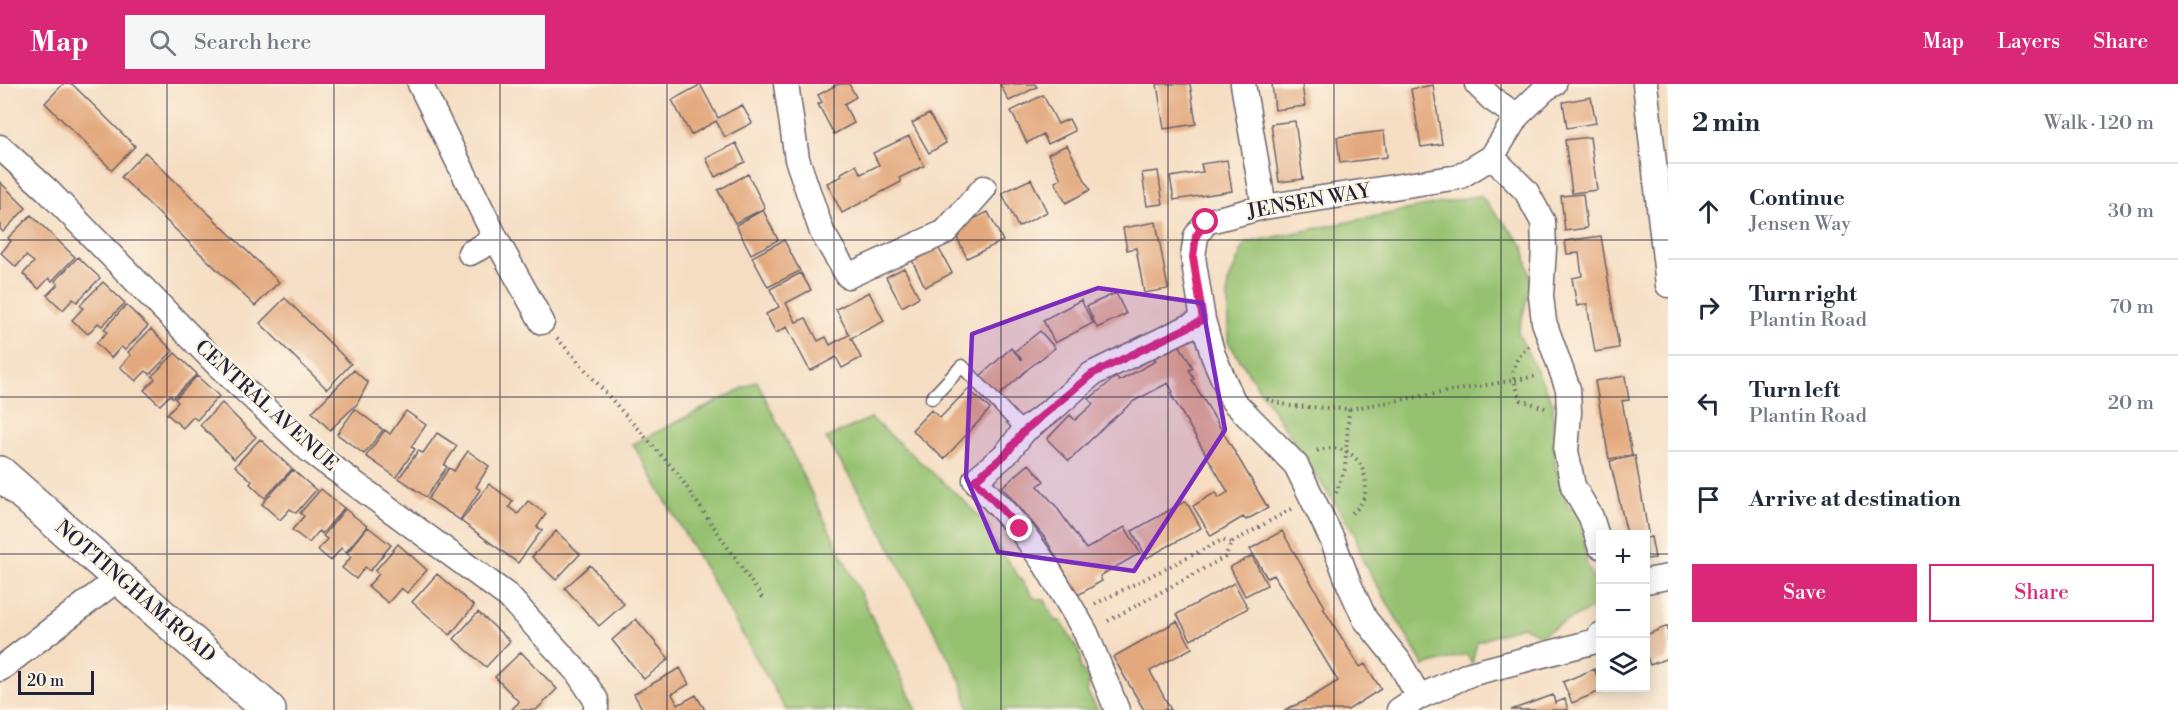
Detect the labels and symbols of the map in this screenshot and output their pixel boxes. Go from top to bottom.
street label: JENSEN WAY [1244,179,1374,225]
route start [1192,208,1218,234]
street label: CENTRAL AVENUE [189,335,343,477]
route end [1006,515,1032,541]
street label: NOTTINGHAM ROAD [50,516,220,668]
scale bar [18,668,94,696]

